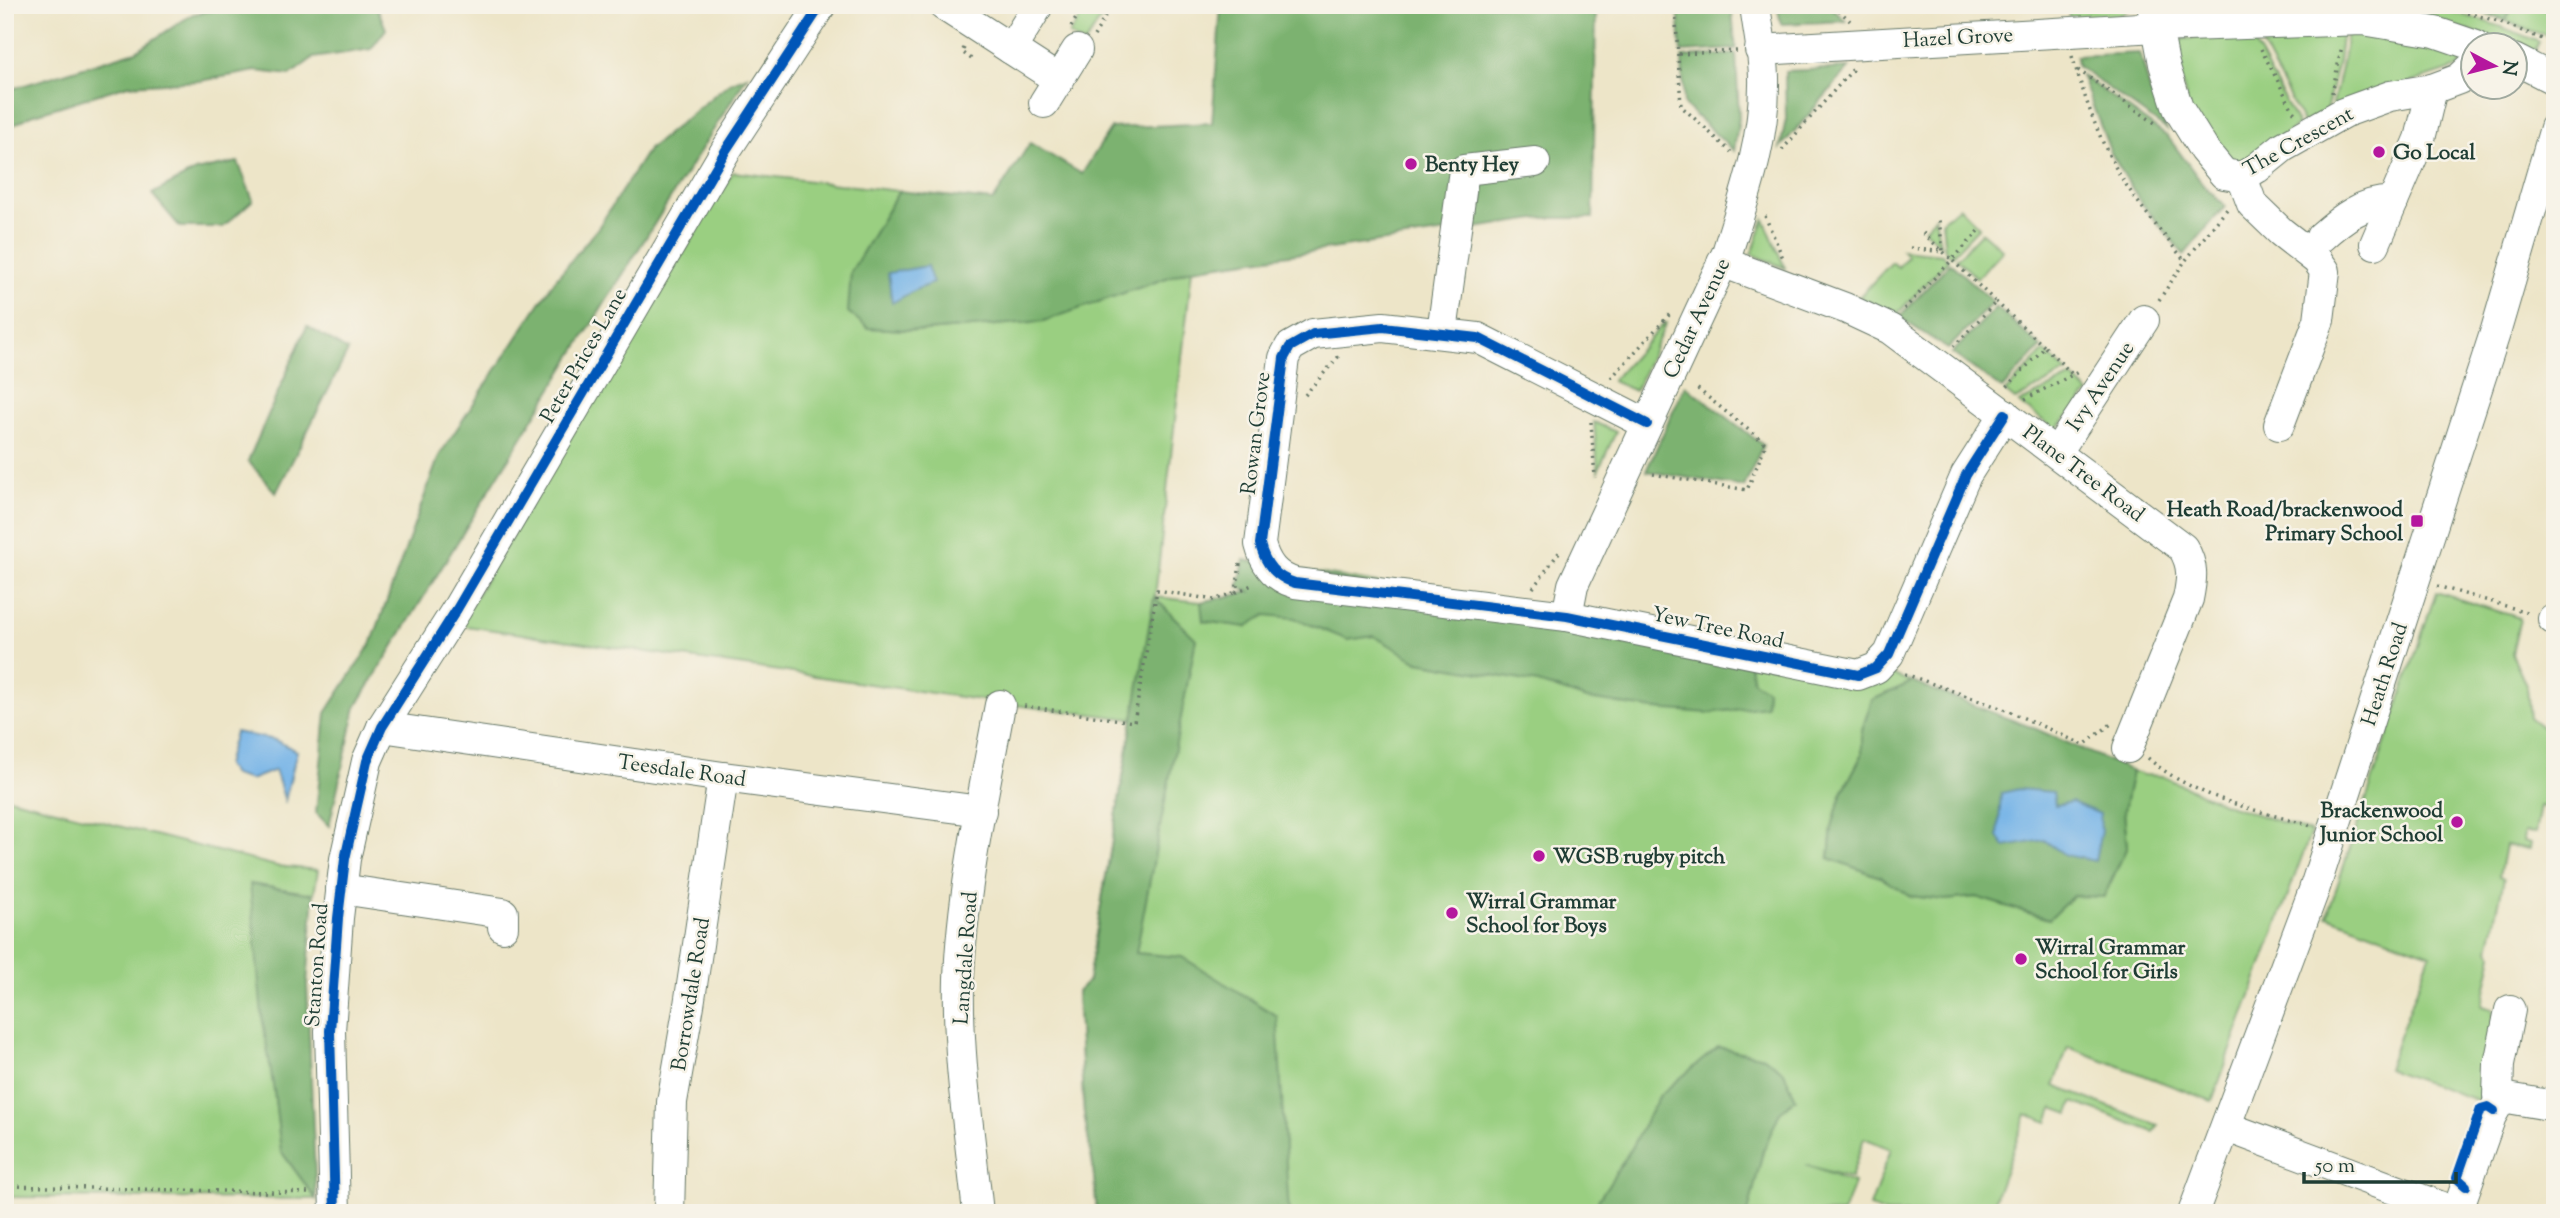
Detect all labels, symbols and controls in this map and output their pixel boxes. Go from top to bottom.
street label: Hazel Grove [1902,21,2014,57]
north arrow [2458,32,2528,102]
text: N [2494,59,2523,77]
street label: The Crescent [2238,100,2360,186]
place label: Go Local [2393,139,2475,169]
marker: Go Local [2371,144,2387,160]
place label: Benty Hey [1425,151,1519,181]
marker: Benty Hey [1403,156,1419,172]
street label: Cedar Avenue [1657,254,1739,384]
street label: Peter Prices Lane [534,283,636,429]
street label: Ivy Avenue [2060,336,2143,438]
street label: Rowan Grove [1235,370,1279,496]
street label: Plane Tree Road [2016,419,2150,531]
place label: Heath Road/brackenwood Primary School [2167,496,2403,550]
marker: Heath Road/brackenwood Primary School [2409,513,2425,529]
street label: Yew Tree Road [1649,600,1787,658]
street label: Heath Road [2355,619,2417,730]
street label: Teesdale Road [616,748,748,796]
place label: Brackenwood Junior School [2318,797,2443,851]
marker: Brackenwood Junior School [2449,814,2465,830]
place label: WGSB rugby pitch [1553,843,1726,873]
marker: WGSB rugby pitch [1531,848,1547,864]
place label: Wirral Grammar School for Boys [1466,888,1617,942]
street label: Langdale Road [947,890,987,1026]
street label: Stanton Road [299,902,337,1028]
marker: Wirral Grammar School for Boys [1444,905,1460,921]
street label: Borrowdale Road [665,915,719,1073]
place label: Wirral Grammar School for Girls [2035,934,2186,988]
marker: Wirral Grammar School for Girls [2013,951,2029,967]
scale bar [2304,1141,2457,1185]
text: 50 m [2314,1152,2355,1182]

